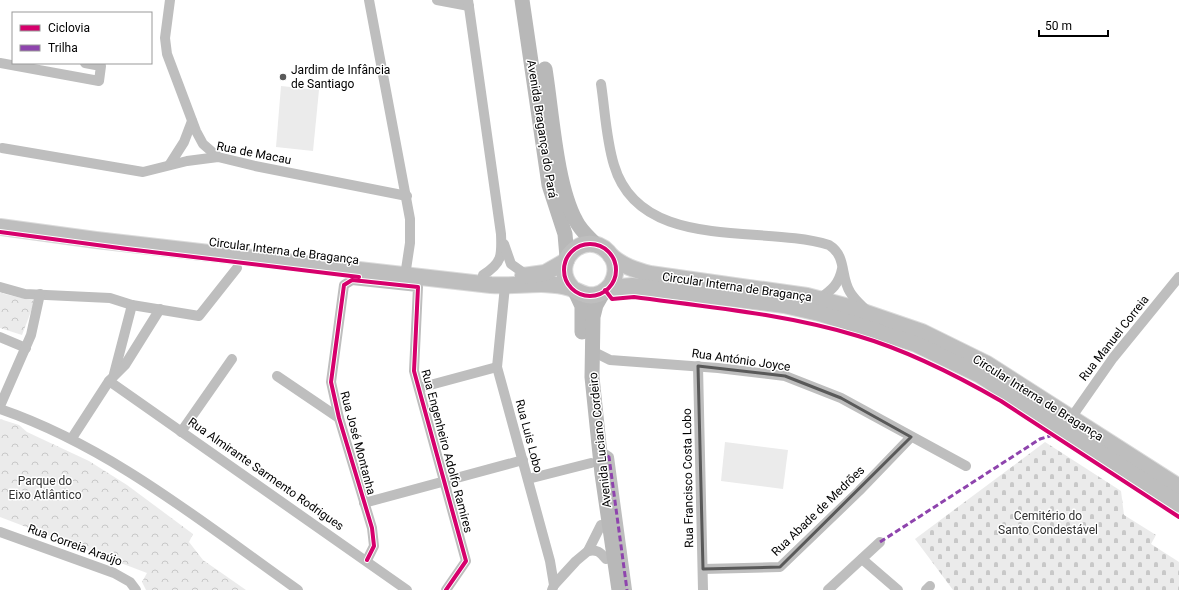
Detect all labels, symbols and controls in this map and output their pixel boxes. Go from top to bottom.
legend [12,12,152,64]
scale bar [1039,12,1108,38]
text: 50 m [1045,19,1072,33]
text: Ciclovia [48,21,90,35]
text: Trilha [48,41,78,55]
street label: Avenida Bragança do Pará [524,59,560,199]
place label: Jardim de Infância de Santiago [291,63,390,91]
marker: Jardim de Infância de Santiago [278,72,288,82]
street label: Rua de Macau [215,139,293,167]
street label: Circular Interna de Bragança [208,235,360,267]
street label: Circular Interna de Bragança [661,270,813,304]
street label: Rua Manuel Correia [1076,293,1152,383]
street label: Rua António Joyce [691,346,791,374]
street label: Circular Interna de Bragança [970,352,1106,444]
street label: Rua Engenheiro Adolfo Ramires [418,368,476,534]
street label: Avenida Luciano Cordeiro [586,372,614,508]
street label: Rua José Montanha [337,390,379,496]
street label: Rua Luis Lobo [512,398,546,474]
street label: Rua Francisco Costa Lobo [680,408,696,548]
street label: Rua Almirante Sarmento Rodrigues [186,415,346,533]
street label: Rua Abade de Medrões [769,463,867,559]
park label: Parque do Eixo Atlântico [8,474,82,502]
park label: Cemitério do Santo Condestável [998,509,1098,537]
street label: Rua Correia Araújo [26,521,124,569]

